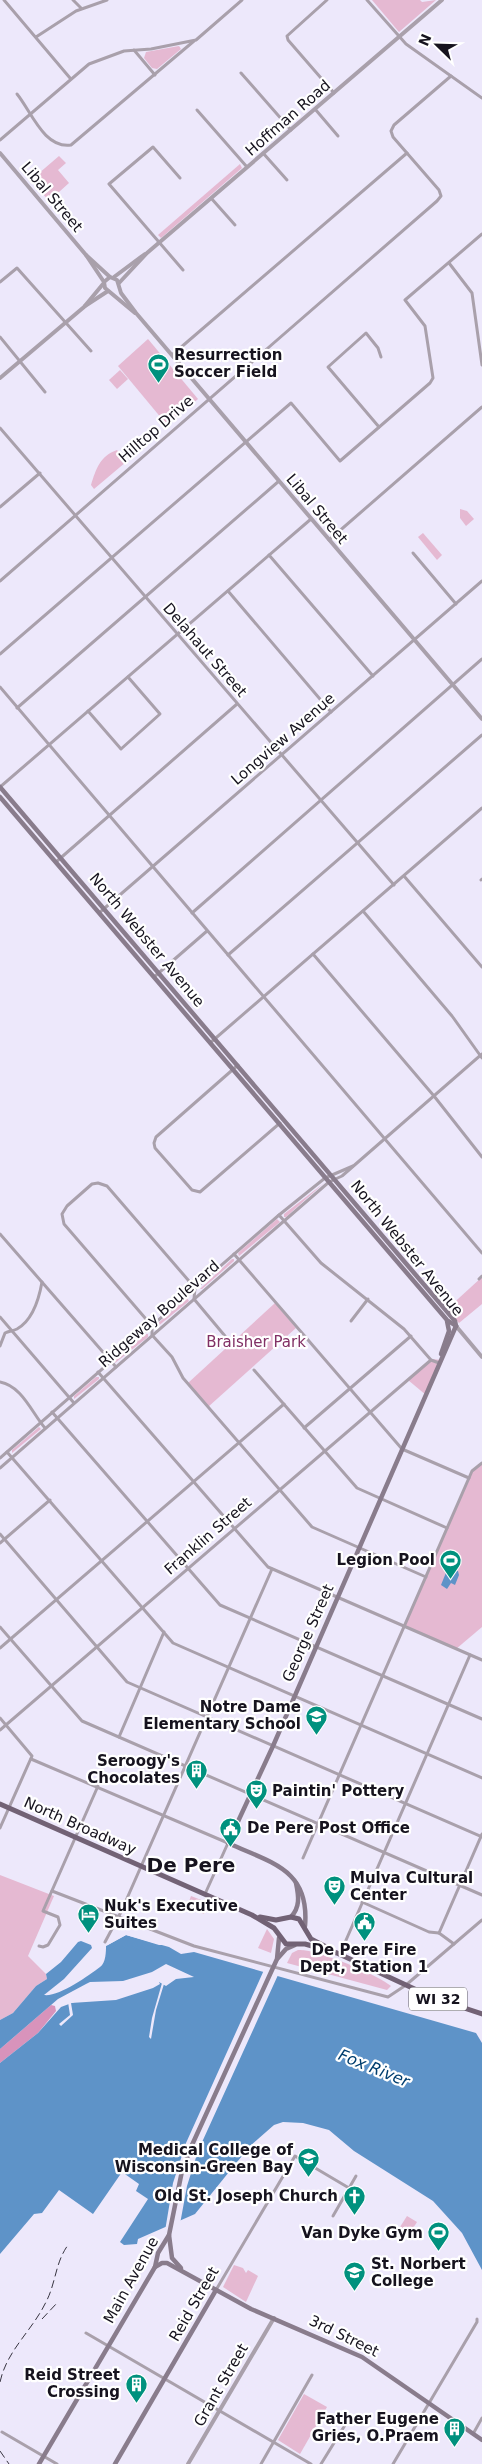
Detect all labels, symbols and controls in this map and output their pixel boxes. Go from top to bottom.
north arrow [412,20,462,70]
text: N [415,31,435,48]
street label: Hoffman Road [242,76,334,160]
street label: Libal Street [18,158,87,236]
place label: Resurrection Soccer Field [174,346,283,381]
sports icon: Resurrection Soccer Field [146,352,170,383]
street label: Hilltop Drive [115,392,197,466]
street label: Libal Street [283,470,352,548]
street label: Delahaut Street [159,599,251,701]
street label: Longview Avenue [228,689,338,789]
street label: North Webster Avenue [86,869,208,1011]
street label: North Webster Avenue [347,1177,467,1319]
street label: Ridgeway Boulevard [95,1257,223,1371]
park label: Braisher Park [206,1333,306,1351]
street label: Franklin Street [161,1493,255,1579]
sports icon: Legion Pool [439,1548,463,1579]
place label: Legion Pool [336,1551,435,1569]
street label: George Street [278,1581,338,1685]
place label: Notre Dame Elementary School [143,1698,301,1733]
school or university icon: Notre Dame Elementary School [305,1704,329,1735]
place label: Seroogy's Chocolates [87,1752,180,1787]
building icon: Seroogy's Chocolates [184,1758,208,1789]
theatre icon: Paintin' Pottery [244,1779,268,1810]
place label: Paintin' Pottery [272,1782,405,1800]
street label: North Broadway [21,1793,139,1859]
public building icon: De Pere Post Office [219,1816,243,1847]
place label: De Pere Post Office [247,1819,410,1837]
district label: De Pere [147,1853,235,1877]
place label: Mulva Cultural Center [350,1869,473,1904]
theatre icon: Mulva Cultural Center [322,1875,346,1906]
place label: Nuk's Executive Suites [104,1897,238,1932]
hotel icon: Nuk's Executive Suites [76,1903,100,1934]
public building icon: De Pere Fire Dept, Station 1 [352,1910,376,1941]
place label: De Pere Fire Dept, Station 1 [300,1941,428,1976]
road number: WI 32 [409,1988,467,2010]
water label: Fox River [336,2045,414,2091]
place label: Medical College of Wisconsin-Green Bay [115,2141,293,2176]
school or university icon: Medical College of Wisconsin-Green Bay [297,2147,321,2178]
church icon: Old St. Joseph Church [342,2184,366,2215]
place label: Old St. Joseph Church [154,2187,338,2205]
sports icon: Van Dyke Gym [427,2221,451,2252]
place label: Van Dyke Gym [301,2224,423,2242]
street label: Main Avenue [100,2234,162,2326]
place label: St. Norbert College [371,2255,466,2290]
school or university icon: St. Norbert College [343,2261,367,2292]
street label: Reid Street [165,2263,223,2344]
street label: 3rd Street [306,2311,382,2361]
street label: Grant Street [190,2340,252,2430]
place label: Reid Street Crossing [24,2366,120,2401]
building icon: Reid Street Crossing [124,2372,148,2403]
place label: Father Eugene Gries, O.Praem [312,2410,439,2445]
building icon: Father Eugene Gries, O.Praem [443,2416,467,2447]

